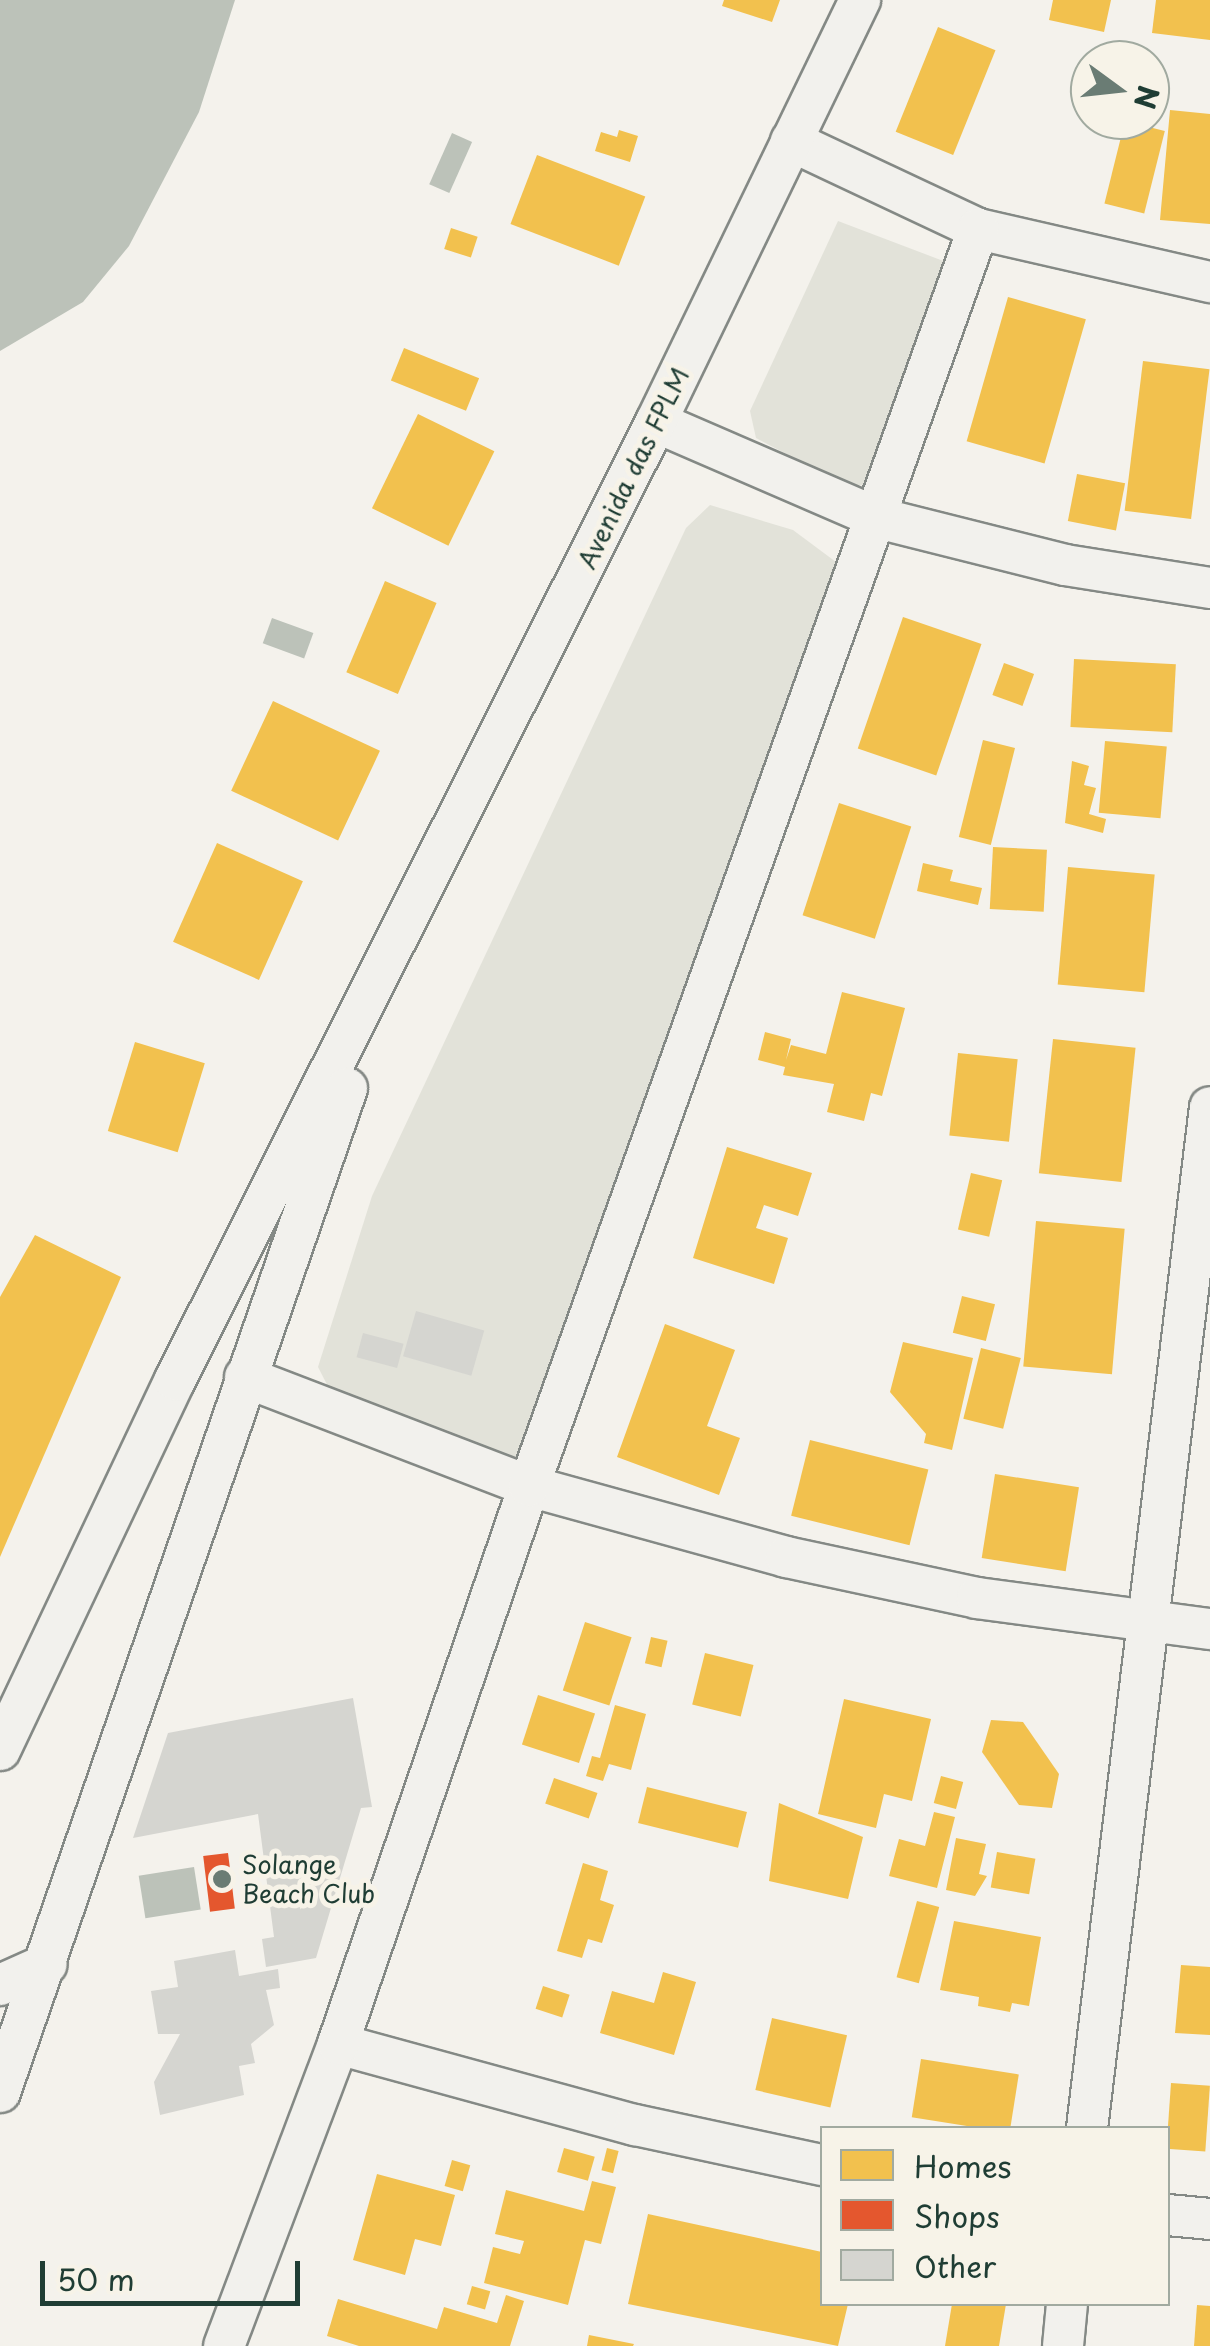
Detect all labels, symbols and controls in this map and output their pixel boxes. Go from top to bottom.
north arrow [1070,40,1170,140]
text: N [1124,81,1171,114]
street label: Avenida das FPLM [571,362,695,574]
place label: Solange Beach Club [242,1850,377,1909]
marker: Solange Beach Club [211,1868,233,1890]
legend [820,2126,1170,2306]
text: Homes [914,2143,1011,2188]
text: Shops [914,2193,1000,2238]
scale bar [45,2241,305,2303]
text: Other [914,2243,996,2288]
text: 50 m [57,2256,135,2301]

